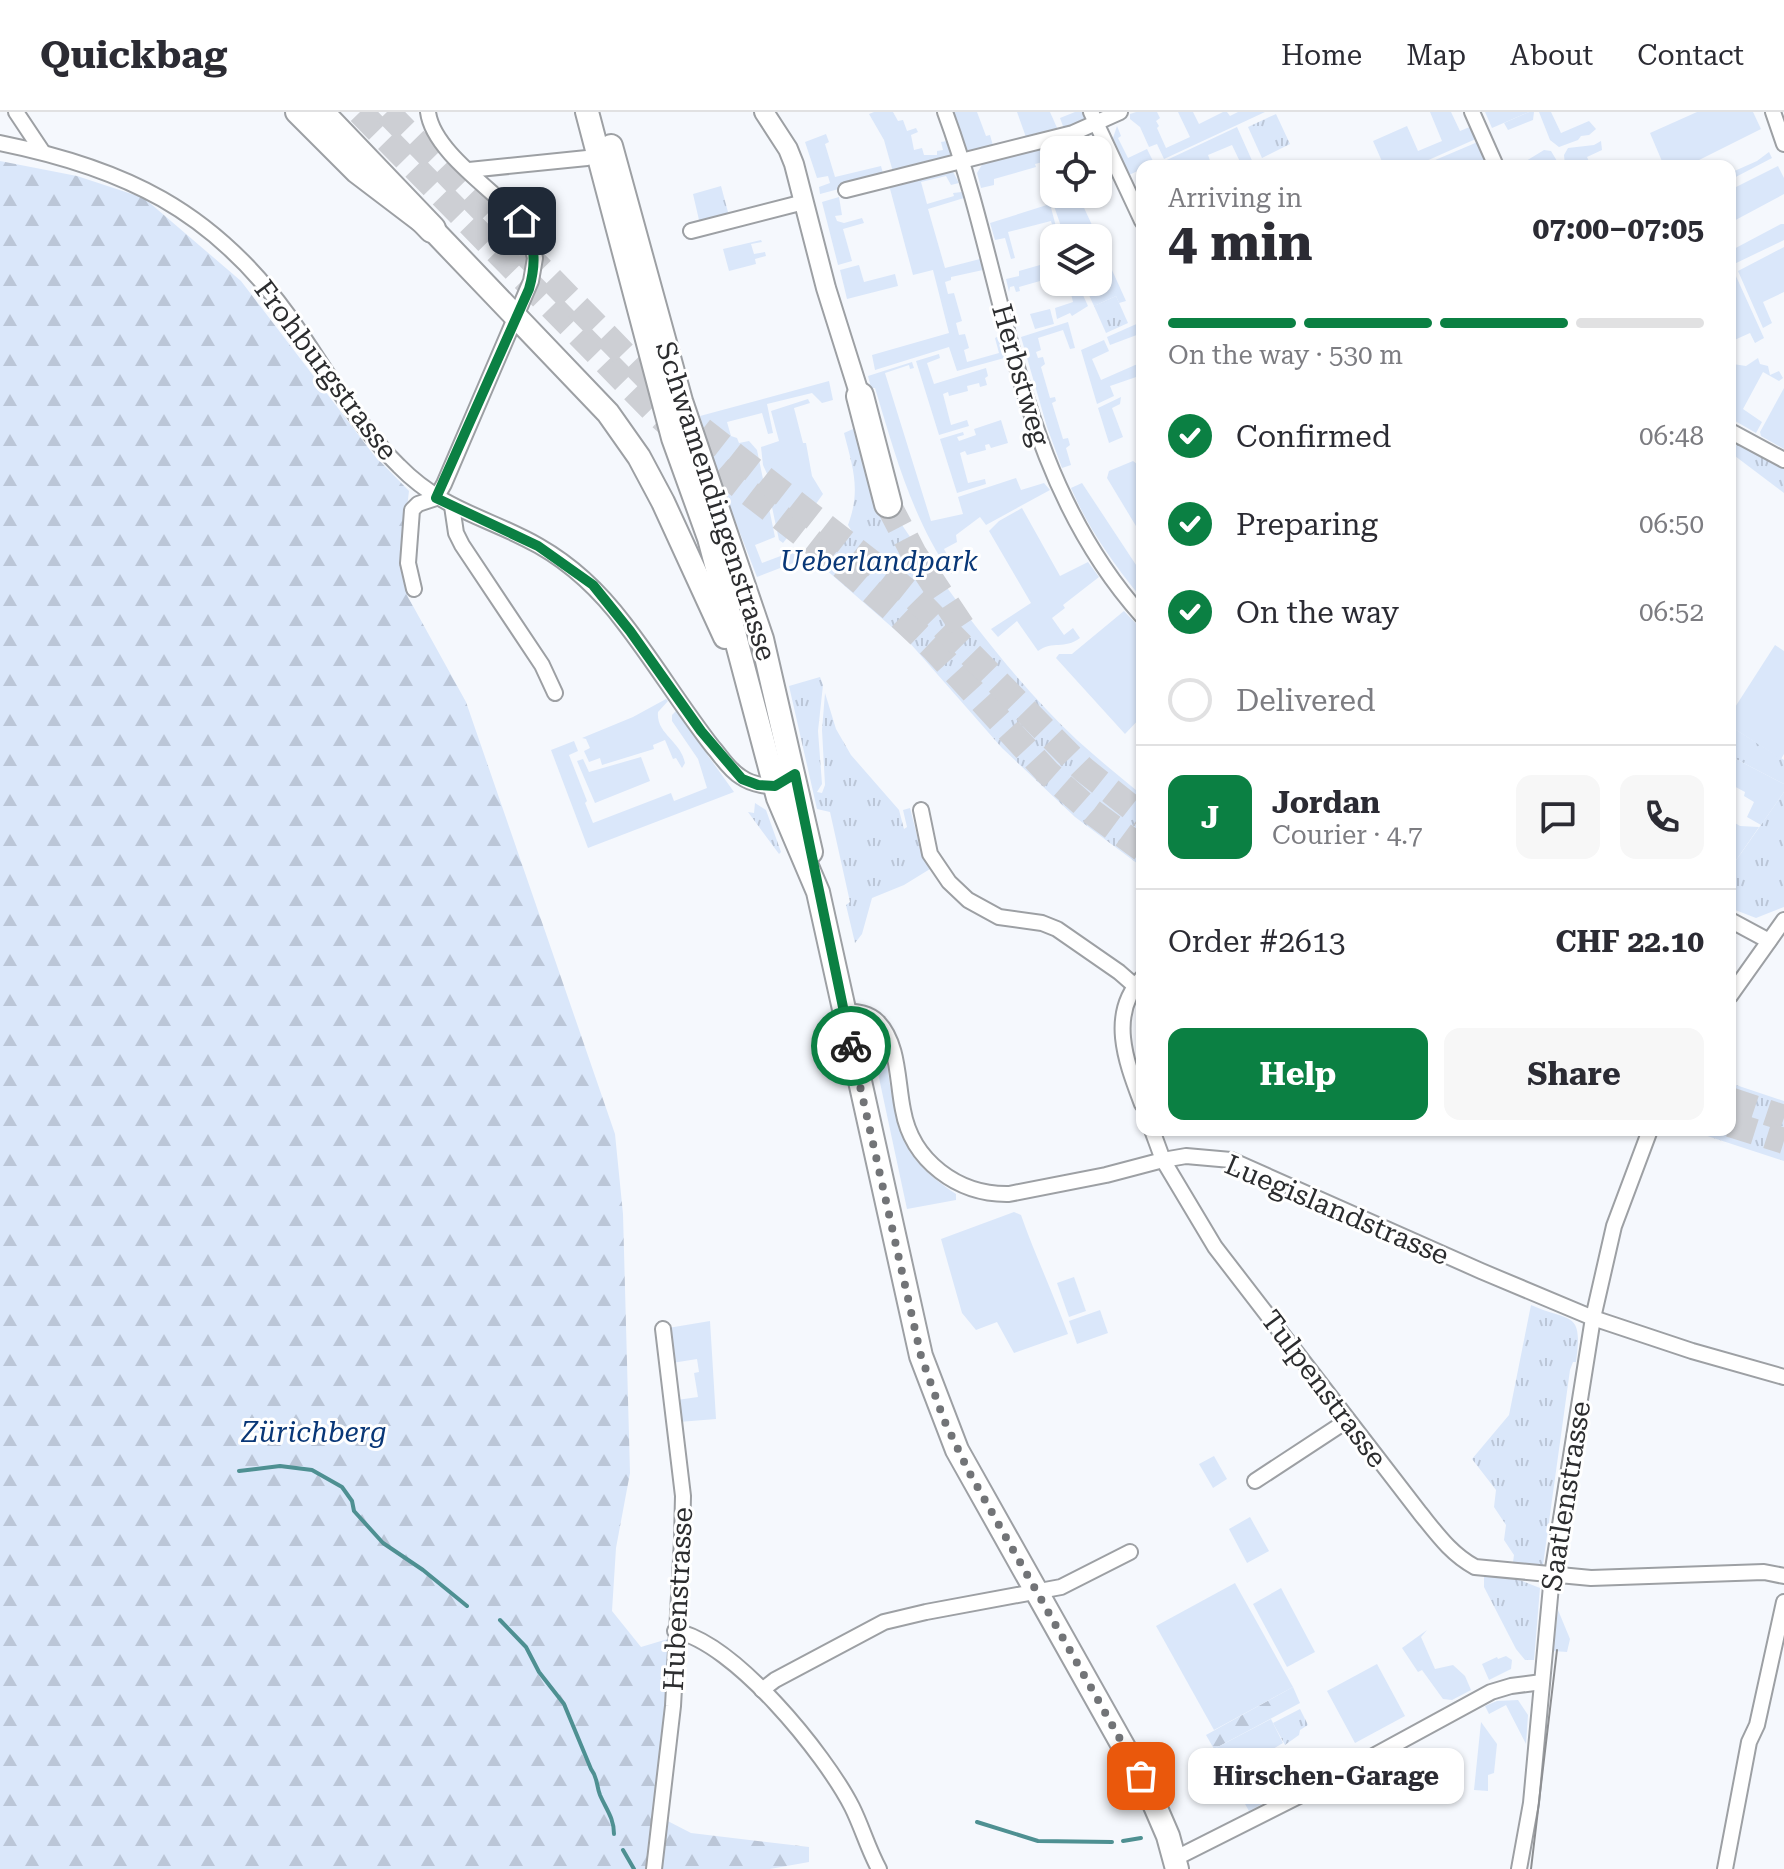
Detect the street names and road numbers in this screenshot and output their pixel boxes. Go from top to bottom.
street label: Frohburgstrasse [248,273,404,467]
street label: Herbstweg [985,300,1057,450]
street label: Schwamendingenstrasse [649,337,783,665]
street label: Luegislandstrasse [1220,1148,1454,1272]
street label: Tulpenstrasse [1254,1304,1394,1474]
street label: Saatlenstrasse [1535,1399,1597,1593]
street label: Hubenstrasse [657,1506,699,1692]

